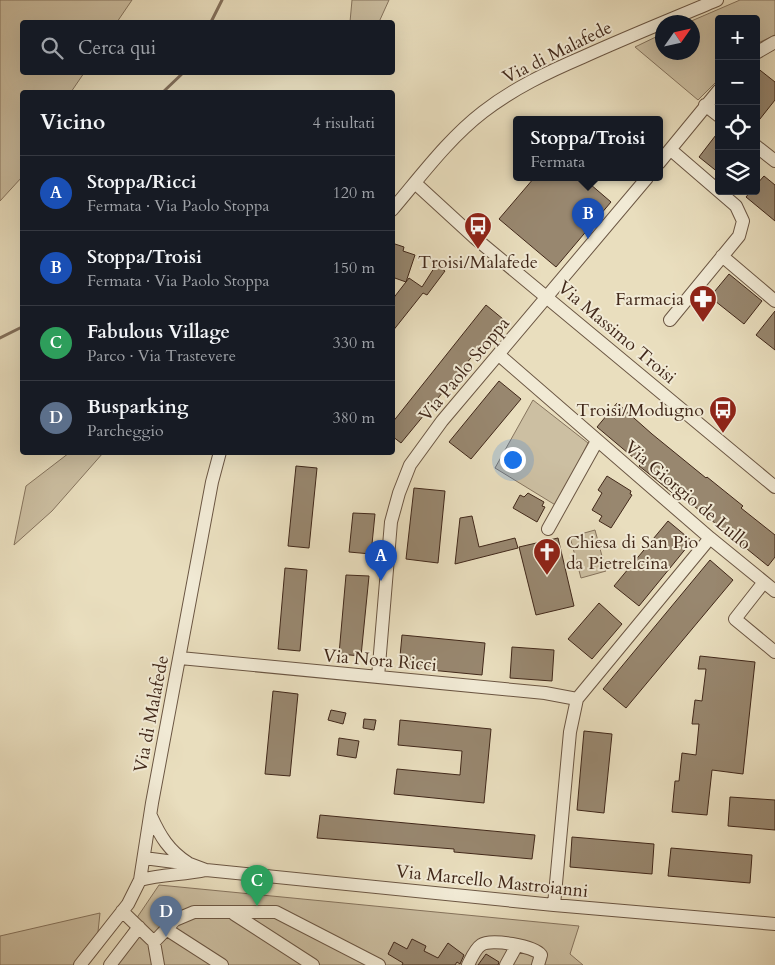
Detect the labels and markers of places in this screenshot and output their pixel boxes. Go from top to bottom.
pin: B [572,198,604,239]
bus stop icon: Troisi/Malafede [463,211,493,250]
place label: Troisi/Malafede [418,250,538,275]
pharmacy icon: Farmacia [688,284,718,323]
place label: Farmacia [615,287,684,312]
bus stop icon: Troisi/Modugno [708,395,738,434]
place label: Troisi/Modugno [576,398,704,423]
place label: Chiesa di San Pio da Pietrelcina [566,530,699,576]
church icon: Chiesa di San Pio da Pietrelcina [532,537,562,576]
pin: A [365,540,397,581]
pin: C [241,865,273,906]
pin: D [150,896,182,937]

